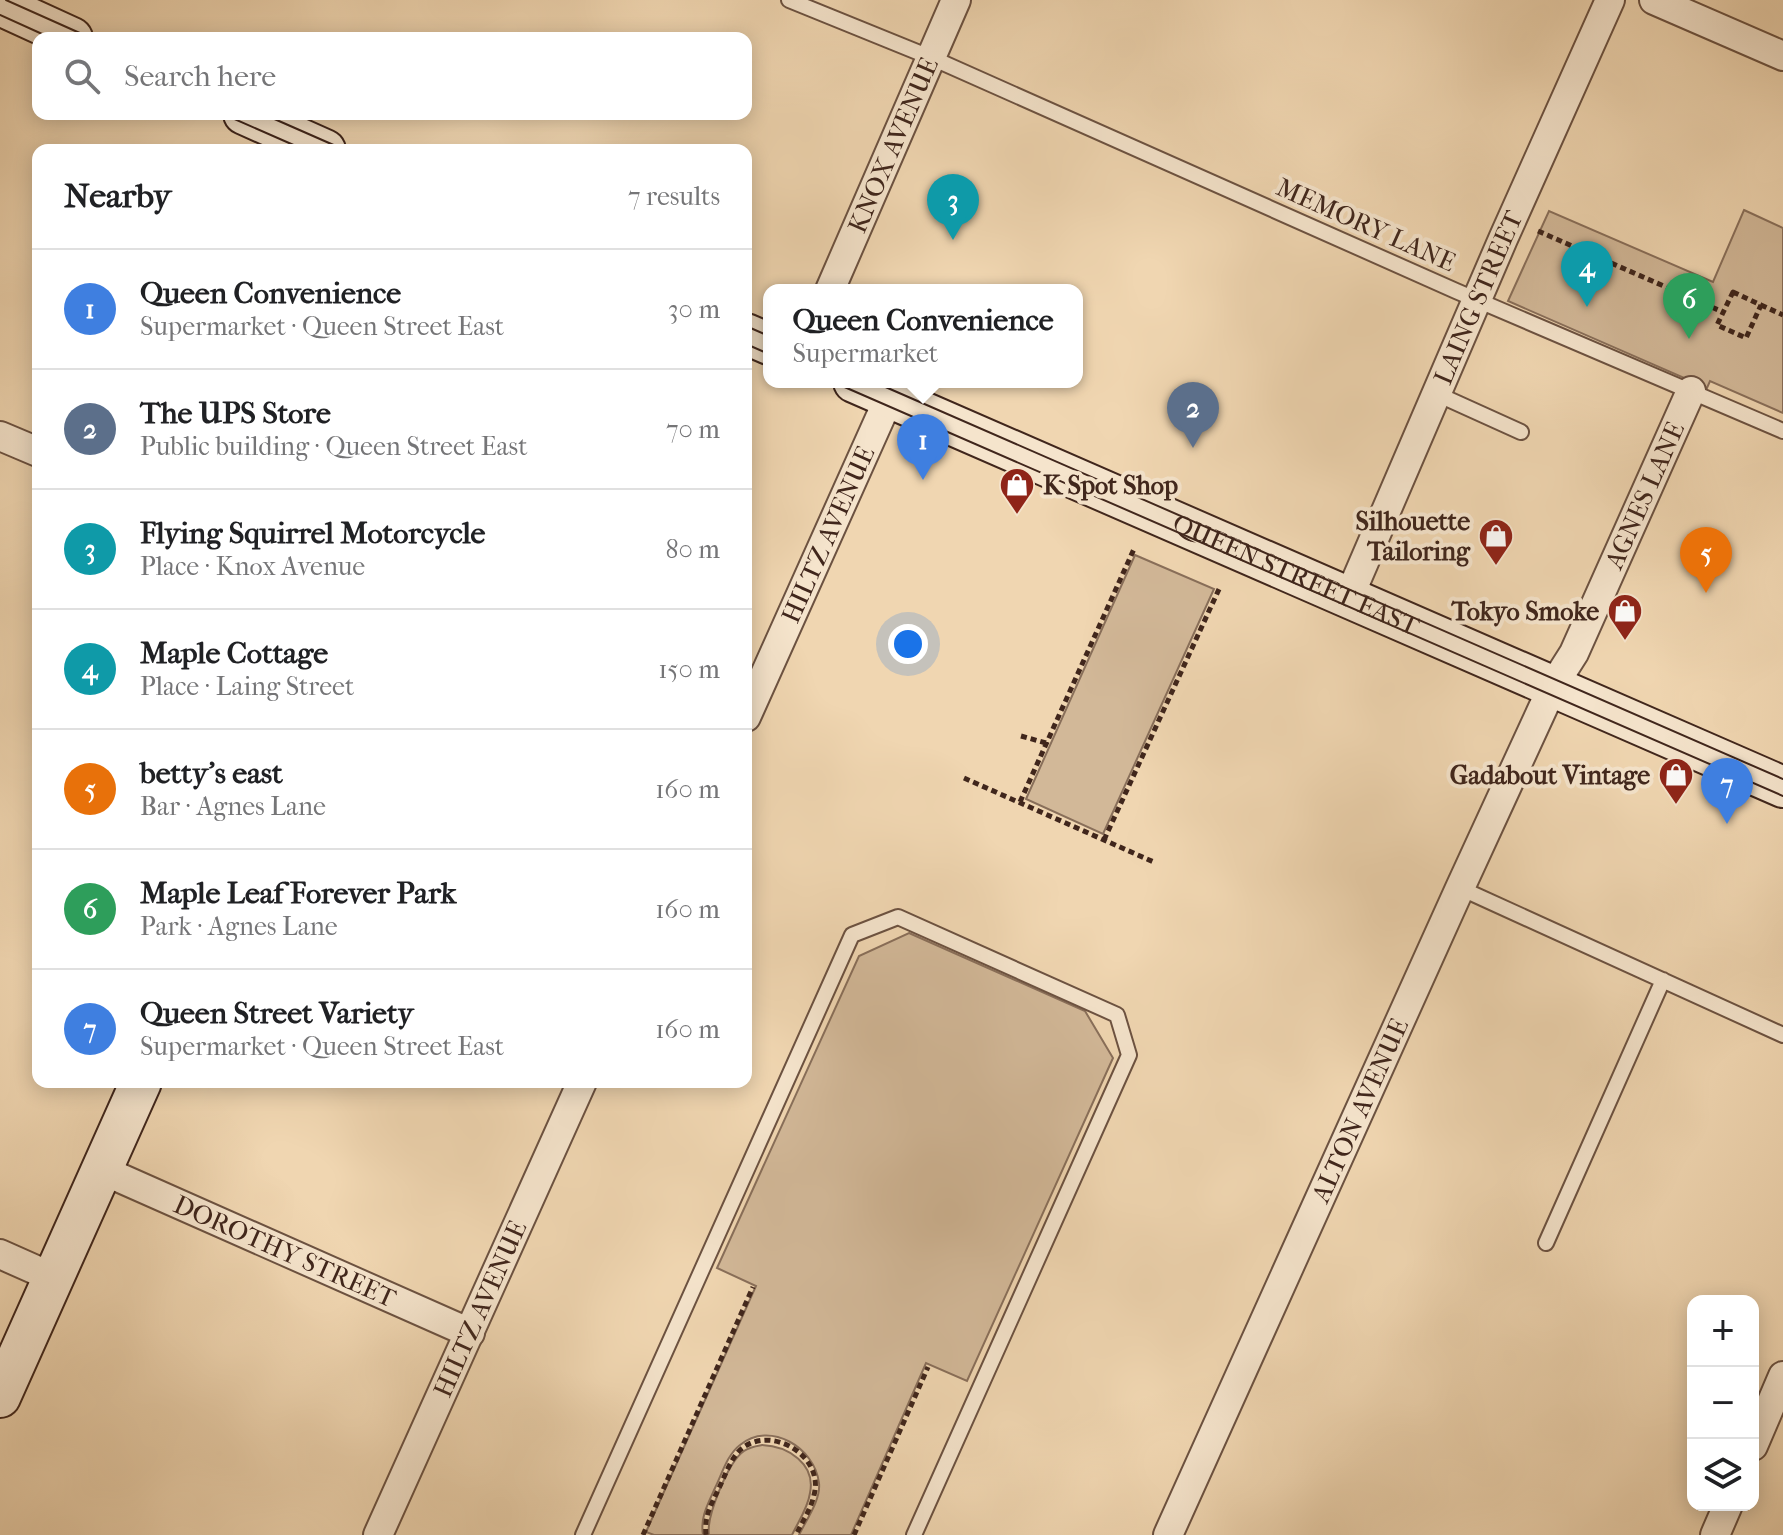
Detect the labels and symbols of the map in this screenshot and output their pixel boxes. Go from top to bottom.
street label: KNOX AVENUE [841,53,945,237]
street label: MEMORY LANE [1272,172,1460,278]
pin: 3 [927,174,979,240]
street label: LAING STREET [1427,206,1529,389]
pin: 4 [1561,241,1613,307]
pin: 6 [1663,273,1715,339]
pin: 2 [1167,382,1219,448]
pin: 1 [897,414,949,480]
street label: AGNES LANE [1598,417,1691,575]
street label: HILTZ AVENUE [775,441,881,628]
shop icon: K Spot Shop [998,466,1036,516]
place label: K Spot Shop [1043,470,1178,501]
place label: Silhouette Tailoring [1355,506,1471,567]
street label: QUEEN STREET EAST [1168,507,1424,642]
shop icon: Silhouette Tailoring [1477,517,1515,567]
pin: 5 [1680,527,1732,593]
shop icon: Tokyo Smoke [1606,592,1644,642]
place label: Tokyo Smoke [1451,596,1599,627]
your location [888,624,928,664]
shop icon: Gadabout Vintage [1657,756,1695,806]
pin: 7 [1701,758,1753,824]
place label: Gadabout Vintage [1450,760,1650,791]
street label: ALTON AVENUE [1304,1013,1415,1208]
street label: DOROTHY STREET [169,1188,401,1314]
street label: HILTZ AVENUE [427,1216,533,1402]

